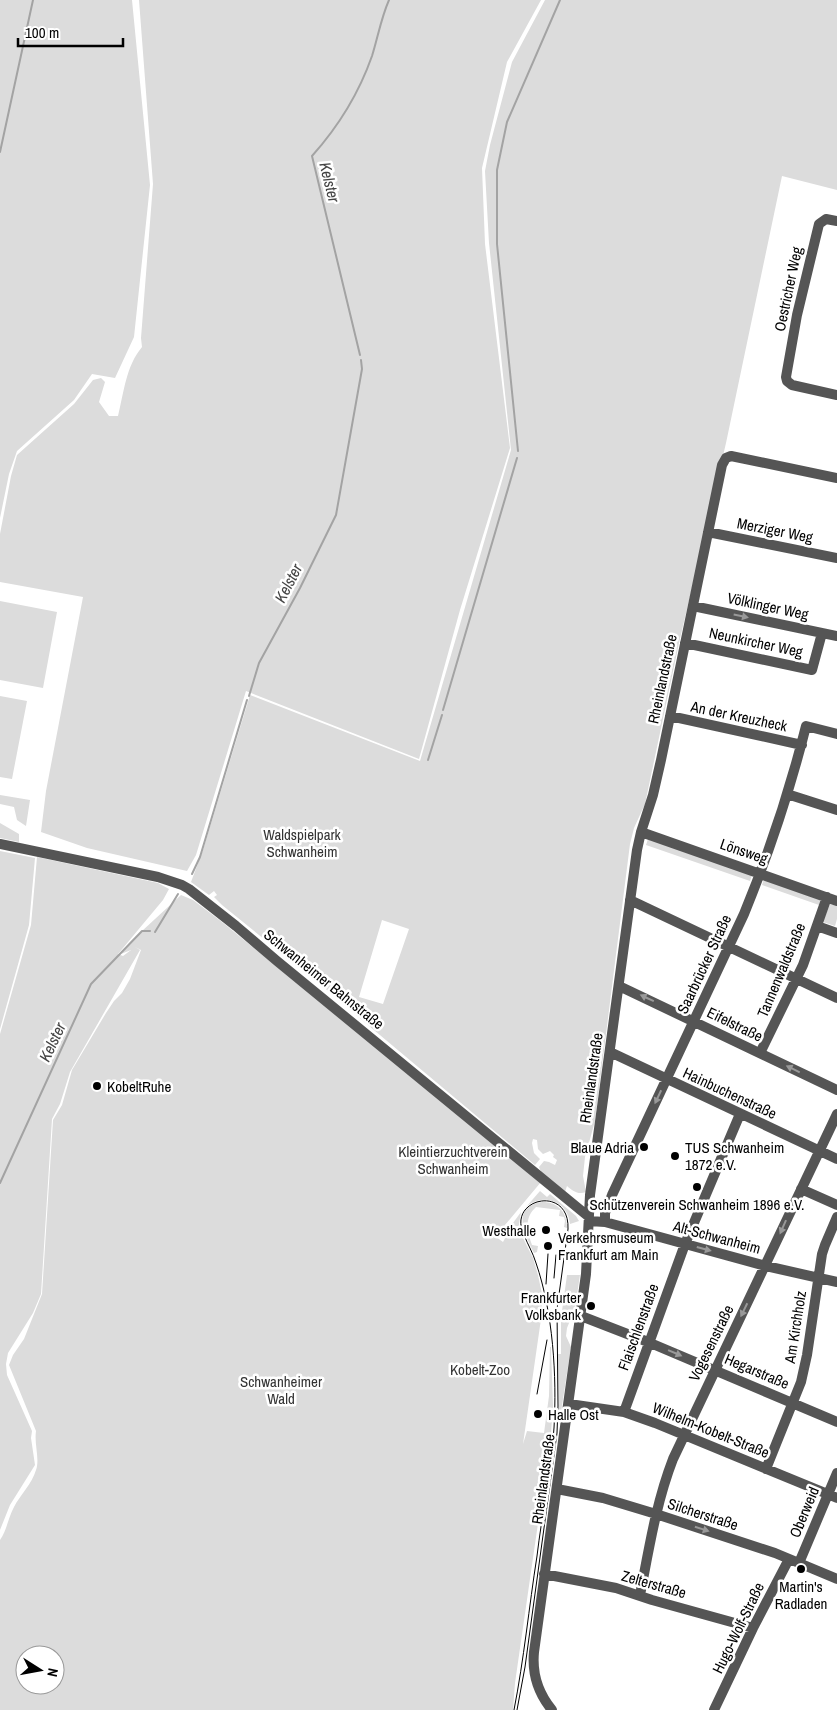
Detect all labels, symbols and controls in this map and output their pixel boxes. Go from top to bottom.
scale bar [18,15,122,47]
text: 100 m [25,22,59,43]
water label: Kelster [314,160,346,205]
street label: Oestricher Weg [769,245,807,333]
street label: Merziger Weg [735,512,815,548]
water label: Kelster [269,559,307,606]
street label: Völklinger Weg [725,587,811,625]
one-way arrow [733,612,748,620]
street label: Neunkircher Weg [707,622,805,662]
street label: Rheinlandstraße [642,632,682,726]
street label: An der Kreuzheck [688,695,790,737]
park label: Waldspielpark Schwanheim [263,824,342,862]
street label: Lönsweg [717,833,771,869]
street label: Saarbrücker Straße [672,911,736,1017]
street label: Tannenwaldstraße [752,919,810,1020]
street label: Schwanheimer Bahnstraße [259,924,389,1034]
one-way arrow [639,994,654,1003]
street label: Eifelstraße [704,1002,766,1047]
water label: Kelster [33,1018,71,1065]
street label: Rheinlandstraße [574,1031,608,1124]
street label: Hainbuchenstraße [680,1062,780,1124]
one-way arrow [786,1064,800,1072]
place label: KobeltRuhe [107,1076,171,1097]
marker: KobeltRuhe [91,1080,103,1092]
one-way arrow [654,1089,662,1104]
place label: Blaue Adria [570,1137,634,1158]
place label: TUS Schwanheim 1872 e.V. [685,1137,784,1175]
park label: Kleintierzuchtverein Schwanheim [398,1141,508,1179]
marker: Blaue Adria [638,1141,650,1153]
marker: TUS Schwanheim 1872 e.V. [669,1150,681,1162]
marker: Schützenverein Schwanheim 1896 e.V. [691,1181,703,1193]
place label: Schützenverein Schwanheim 1896 e.V. [590,1194,804,1215]
street label: Alt-Schwanheim [670,1215,763,1259]
place label: Westhalle [482,1220,536,1241]
one-way arrow [779,1220,787,1234]
marker: Westhalle [540,1224,552,1236]
place label: Verkehrsmuseum Frankfurt am Main [558,1227,659,1265]
marker: Verkehrsmuseum Frankfurt am Main [542,1240,554,1252]
one-way arrow [697,1245,712,1253]
street label: Flaischlenstraße [613,1281,663,1373]
place label: Frankfurter Volksbank [521,1287,582,1325]
street label: Am Kirchholz [779,1289,811,1366]
marker: Frankfurter Volksbank [585,1300,597,1312]
street label: Vogesenstraße [683,1301,739,1385]
one-way arrow [740,1302,748,1317]
street label: Hegarstraße [721,1348,793,1394]
one-way arrow [668,1349,683,1357]
park label: Kobelt-Zoo [450,1359,510,1380]
park label: Schwanheimer Wald [240,1371,322,1409]
street label: Wilhelm-Kobelt-Straße [649,1397,773,1463]
place label: Halle Ost [548,1404,599,1425]
marker: Halle Ost [532,1408,544,1420]
street label: Rheinlandstraße [526,1432,560,1525]
street label: Oberweid [784,1483,824,1541]
street label: Silcherstraße [665,1493,741,1535]
one-way arrow [695,1525,710,1533]
marker: Martin's Radladen [795,1563,807,1575]
street label: Zelterstraße [619,1565,689,1603]
place label: Martin's Radladen [775,1576,827,1614]
street label: Hugo-Wolf-Straße [707,1579,769,1677]
north arrow [15,1645,65,1695]
text: N [43,1667,62,1678]

